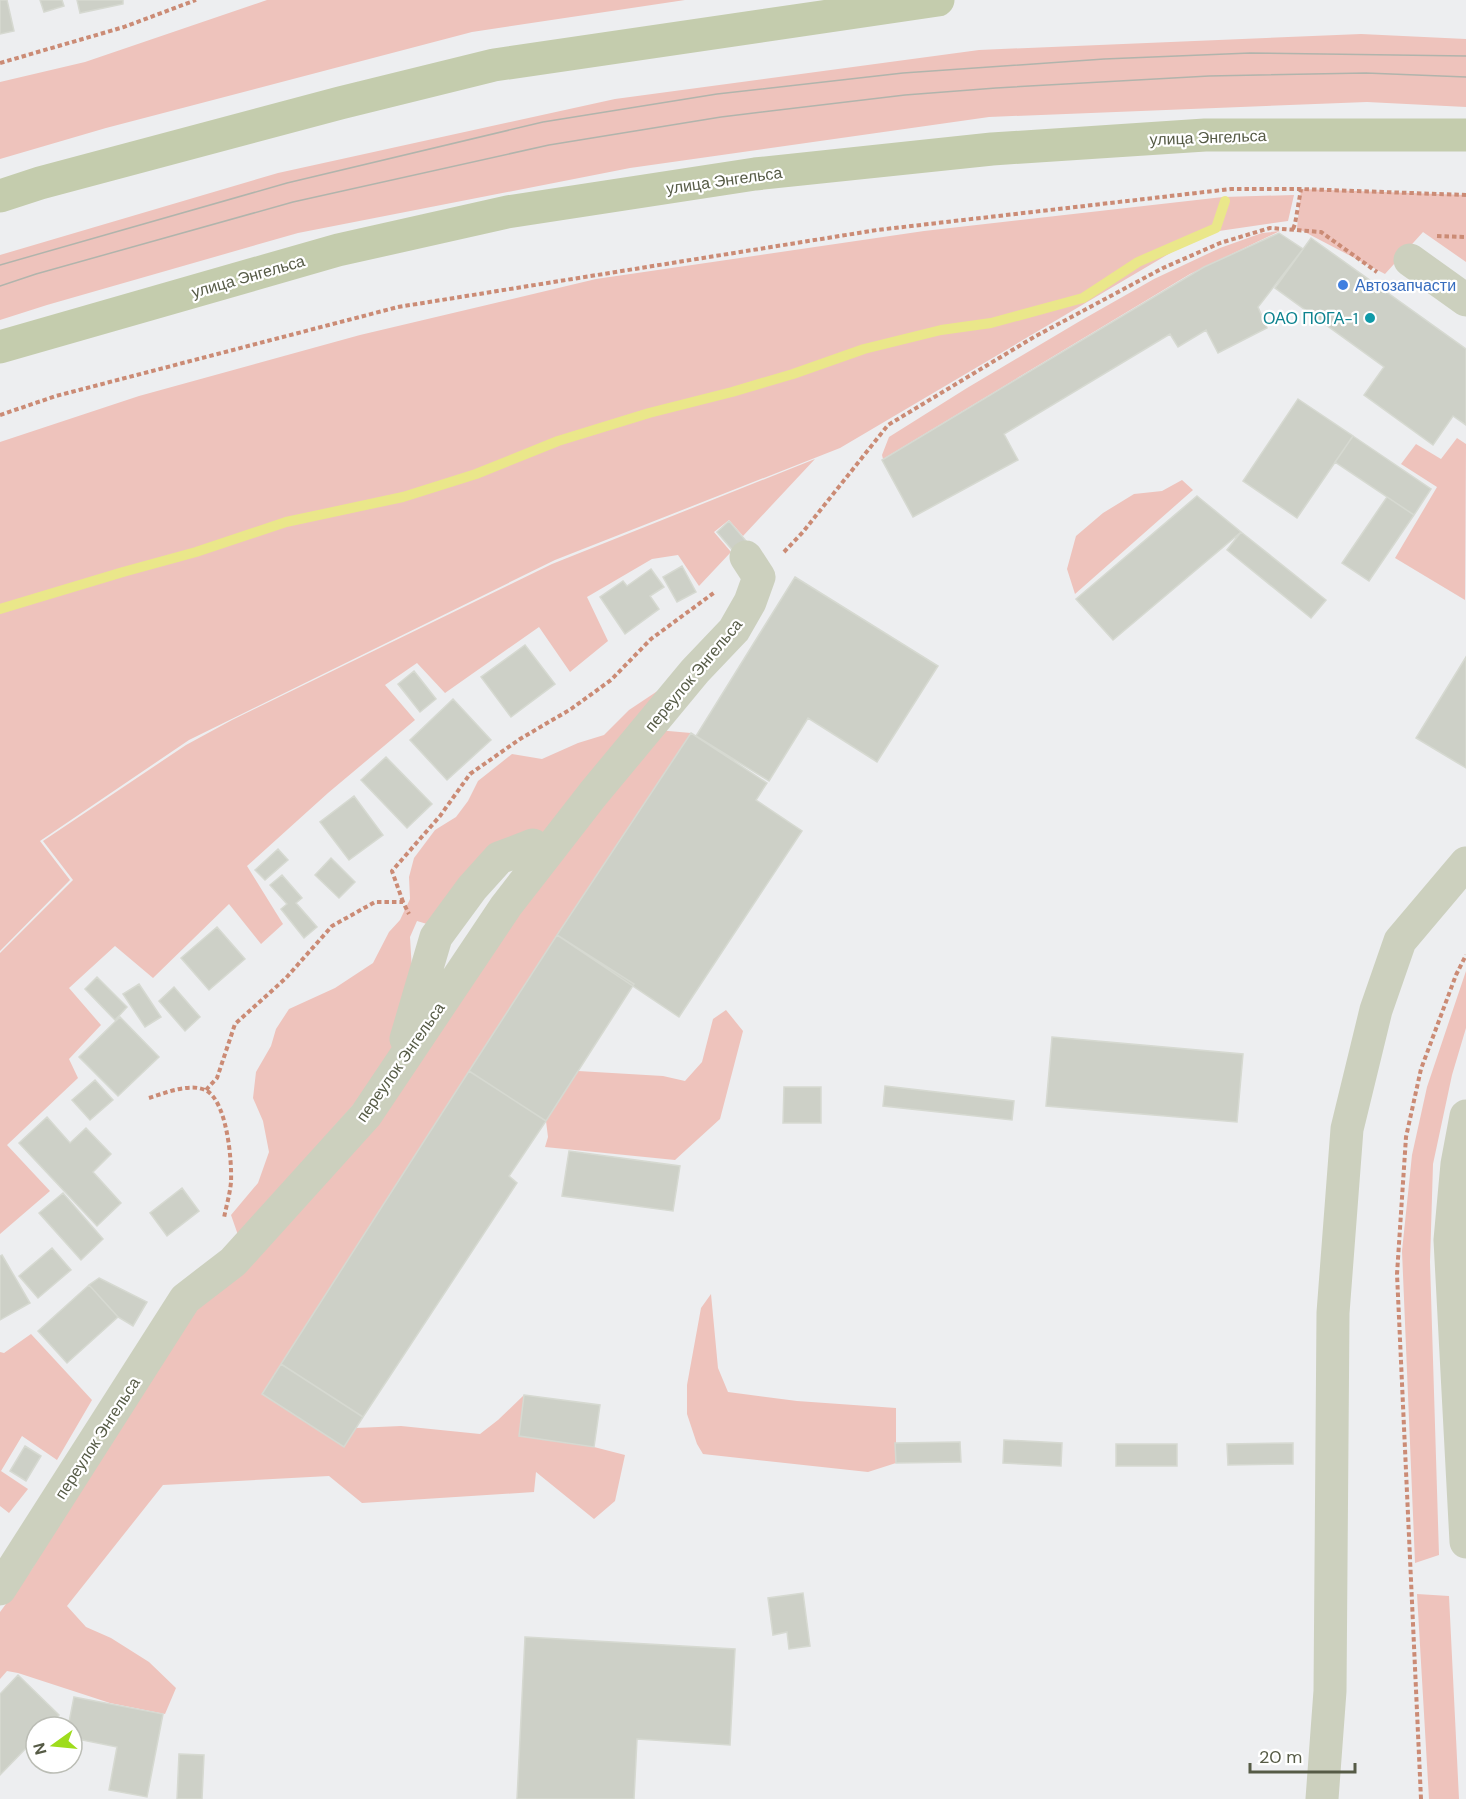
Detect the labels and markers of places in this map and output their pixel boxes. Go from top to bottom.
place label: Автозапчасти [1355,275,1456,296]
marker: Автозапчасти [1336,278,1350,292]
place label: ОАО ПОГА-1 [1263,308,1358,329]
marker: ОАО ПОГА-1 [1363,311,1377,325]

